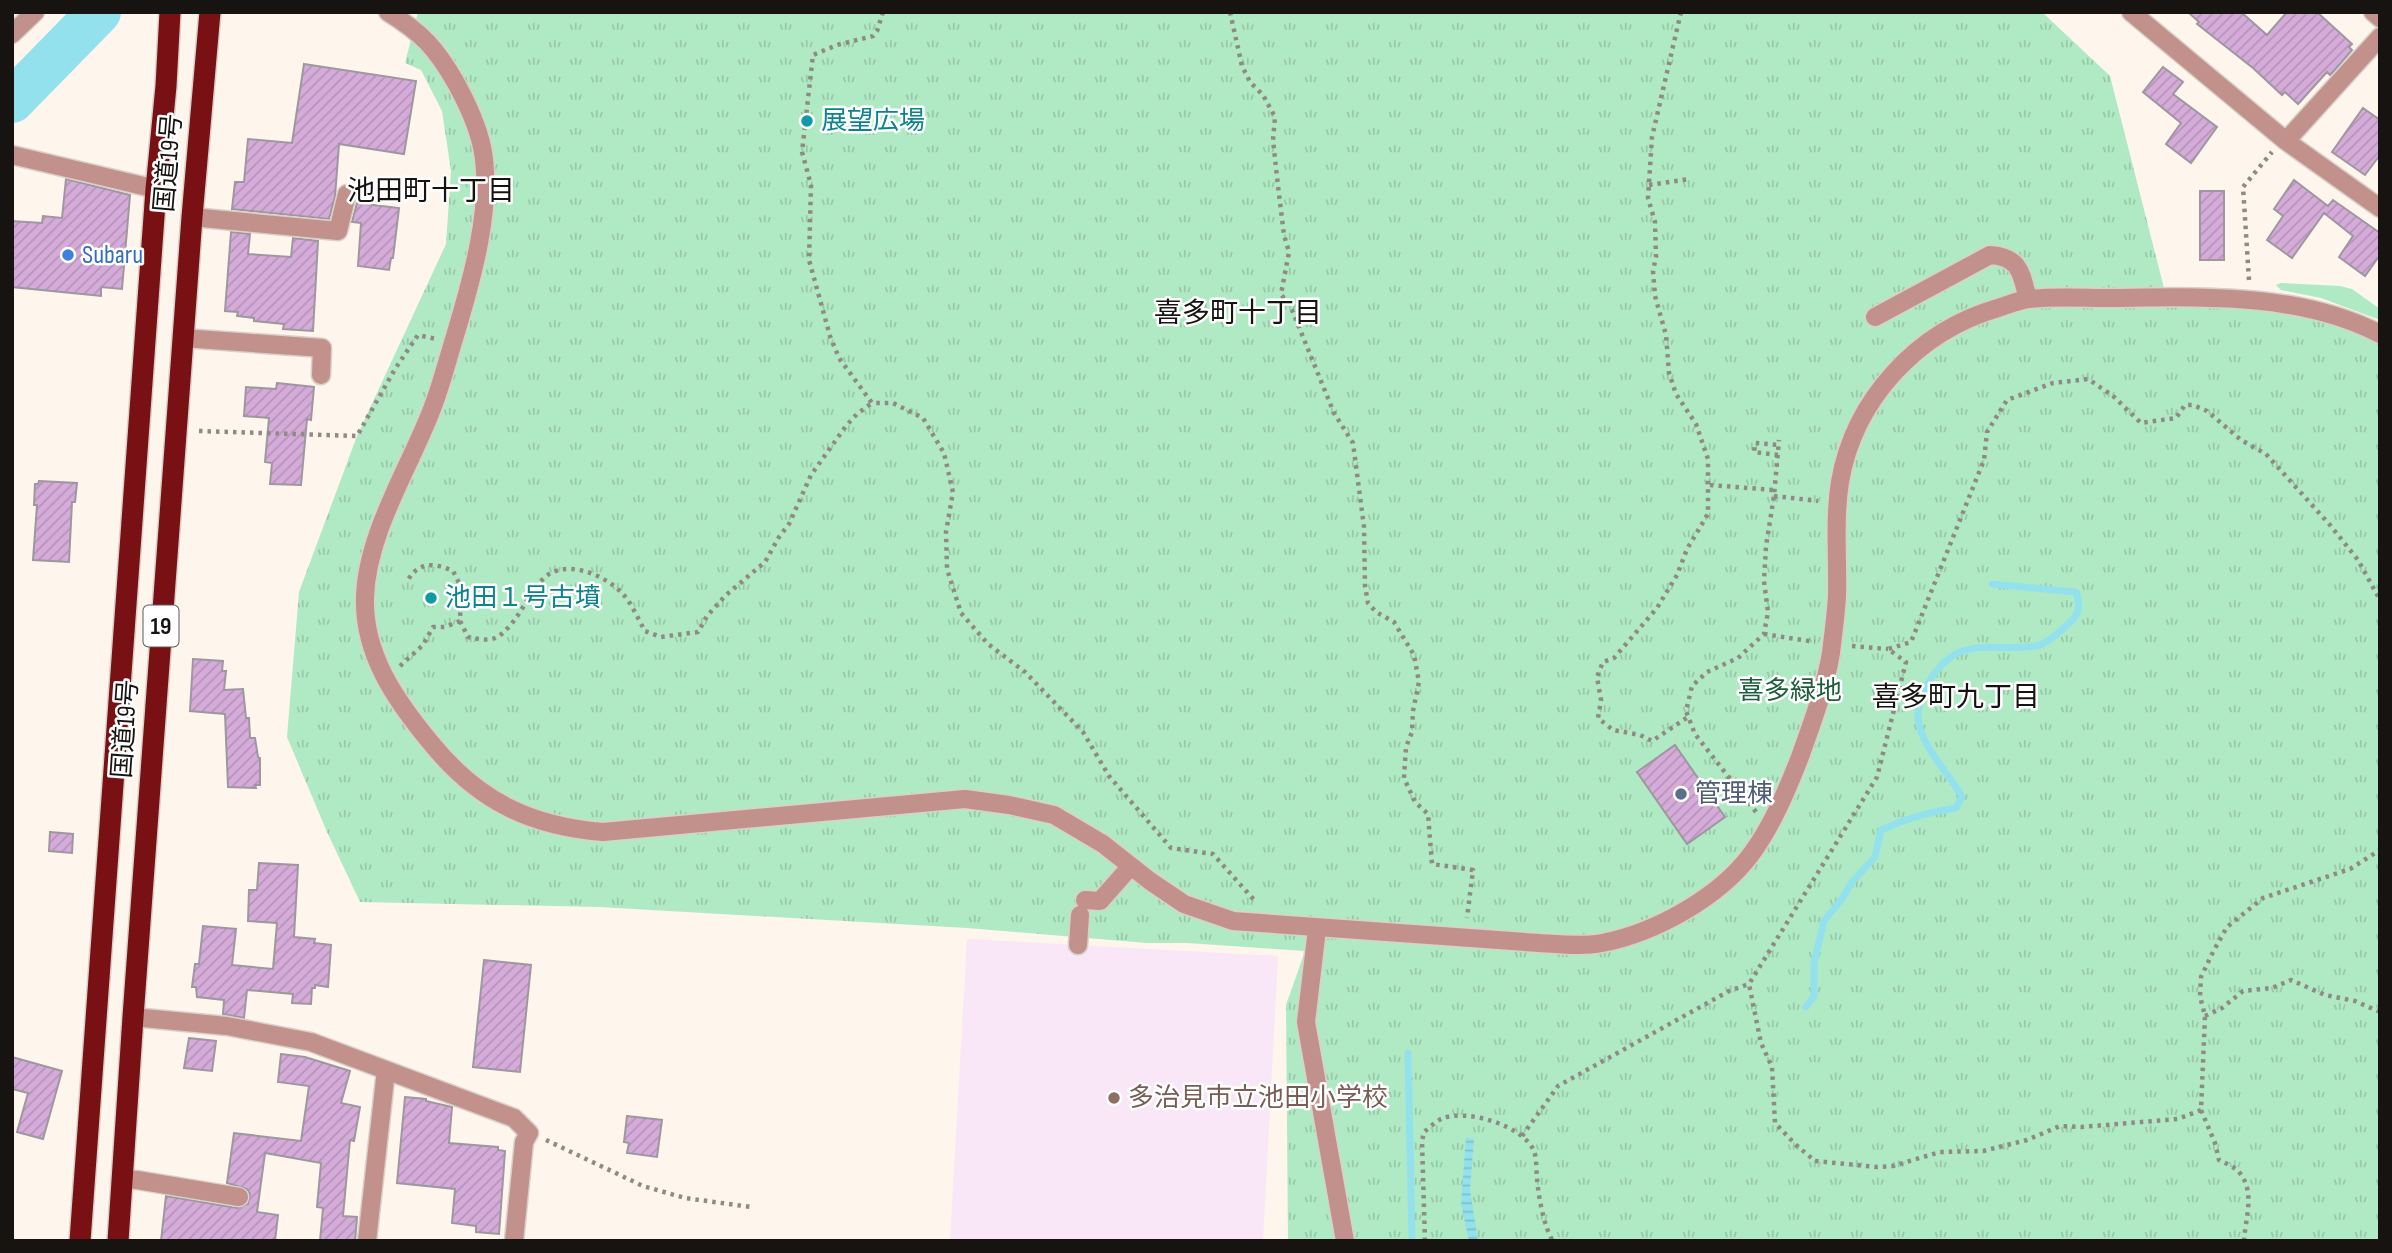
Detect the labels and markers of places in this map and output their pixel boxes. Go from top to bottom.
place label: 展望広場 [821,106,925,137]
marker: 展望広場 [799,113,815,129]
place label: Subaru [82,240,143,271]
marker: Subaru [60,247,76,263]
place label: 池田１号古墳 [445,583,601,614]
marker: 池田１号古墳 [423,590,439,606]
place label: 管理棟 [1695,779,1773,810]
marker: 管理棟 [1673,786,1689,802]
place label: 多治見市立池田小学校 [1128,1083,1388,1114]
marker: 多治見市立池田小学校 [1106,1090,1122,1106]

